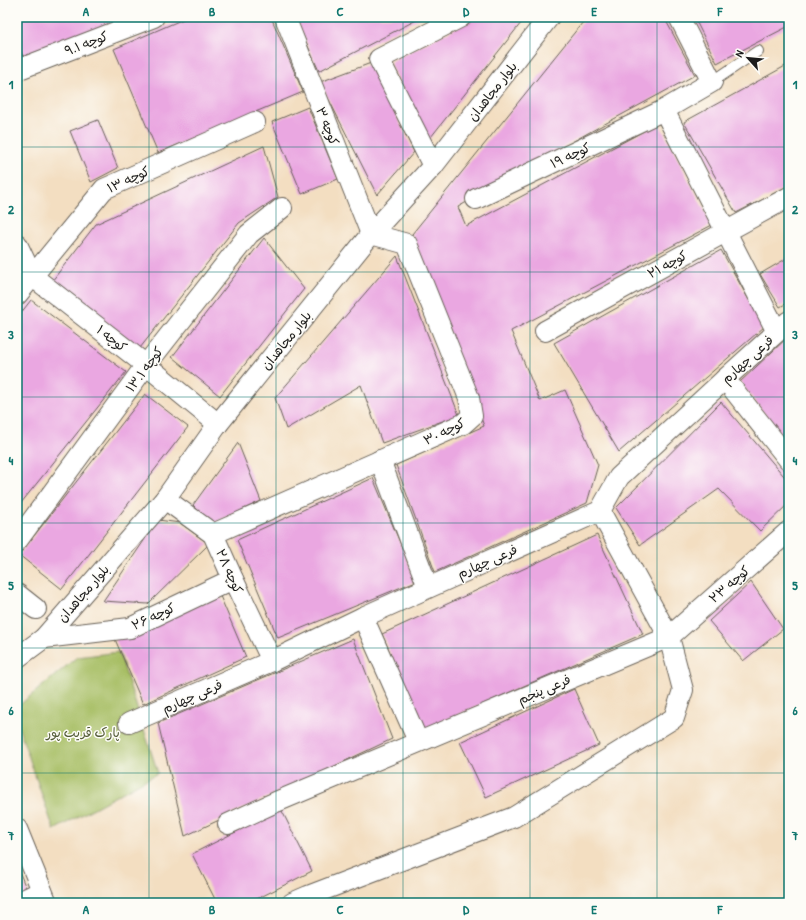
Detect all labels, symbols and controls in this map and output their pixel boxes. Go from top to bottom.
text: A [83,2,90,20]
text: B [209,2,216,20]
text: C [336,2,344,20]
text: D [463,2,470,20]
text: E [591,2,597,20]
text: F [717,2,724,20]
street label: کوچه ۹.۱ [62,26,111,59]
north arrow [728,38,768,78]
text: N [732,48,747,59]
street label: بلوار مجاهدان [463,58,521,124]
text: 1 [9,75,14,93]
text: 1 [793,75,798,93]
street label: کوچه ۳ [312,104,344,148]
street label: کوچه ۱۹ [547,138,593,172]
street label: کوچه ۱۳ [104,161,153,197]
text: 2 [8,200,15,218]
text: 2 [792,200,799,218]
street label: کوچه ۲۱ [644,246,691,282]
street label: بلوار مجاهدان [257,307,315,373]
street label: کوچه ۱ [93,320,131,356]
text: 3 [8,325,14,343]
text: 3 [792,325,798,343]
street label: فرعی چهارم [717,331,778,389]
street label: کوچه ۱۳.۱ [121,342,167,395]
street label: کوچه ۳۰ [420,413,468,449]
text: 4 [9,451,14,469]
text: 4 [793,451,798,469]
street label: فرعی چهارم [454,540,521,584]
street label: کوچه ۲۸ [212,546,248,597]
street label: بلوار مجاهدان [53,560,113,626]
street label: کوچه ۲۳ [705,561,754,607]
text: 5 [8,576,14,594]
text: 5 [792,576,798,594]
street label: کوچه ۲۶ [128,598,178,634]
street label: فرعی پنجم [515,670,574,710]
street label: فرعی چهارم [159,675,226,719]
text: 6 [8,701,14,719]
text: 6 [792,701,798,719]
park label: پارک قریب پور [45,723,120,741]
text: 7 [7,826,15,844]
text: 7 [791,826,799,844]
text: A [83,900,90,918]
text: B [209,900,216,918]
text: C [336,900,344,918]
text: D [463,900,470,918]
text: E [591,900,597,918]
text: F [717,900,724,918]

